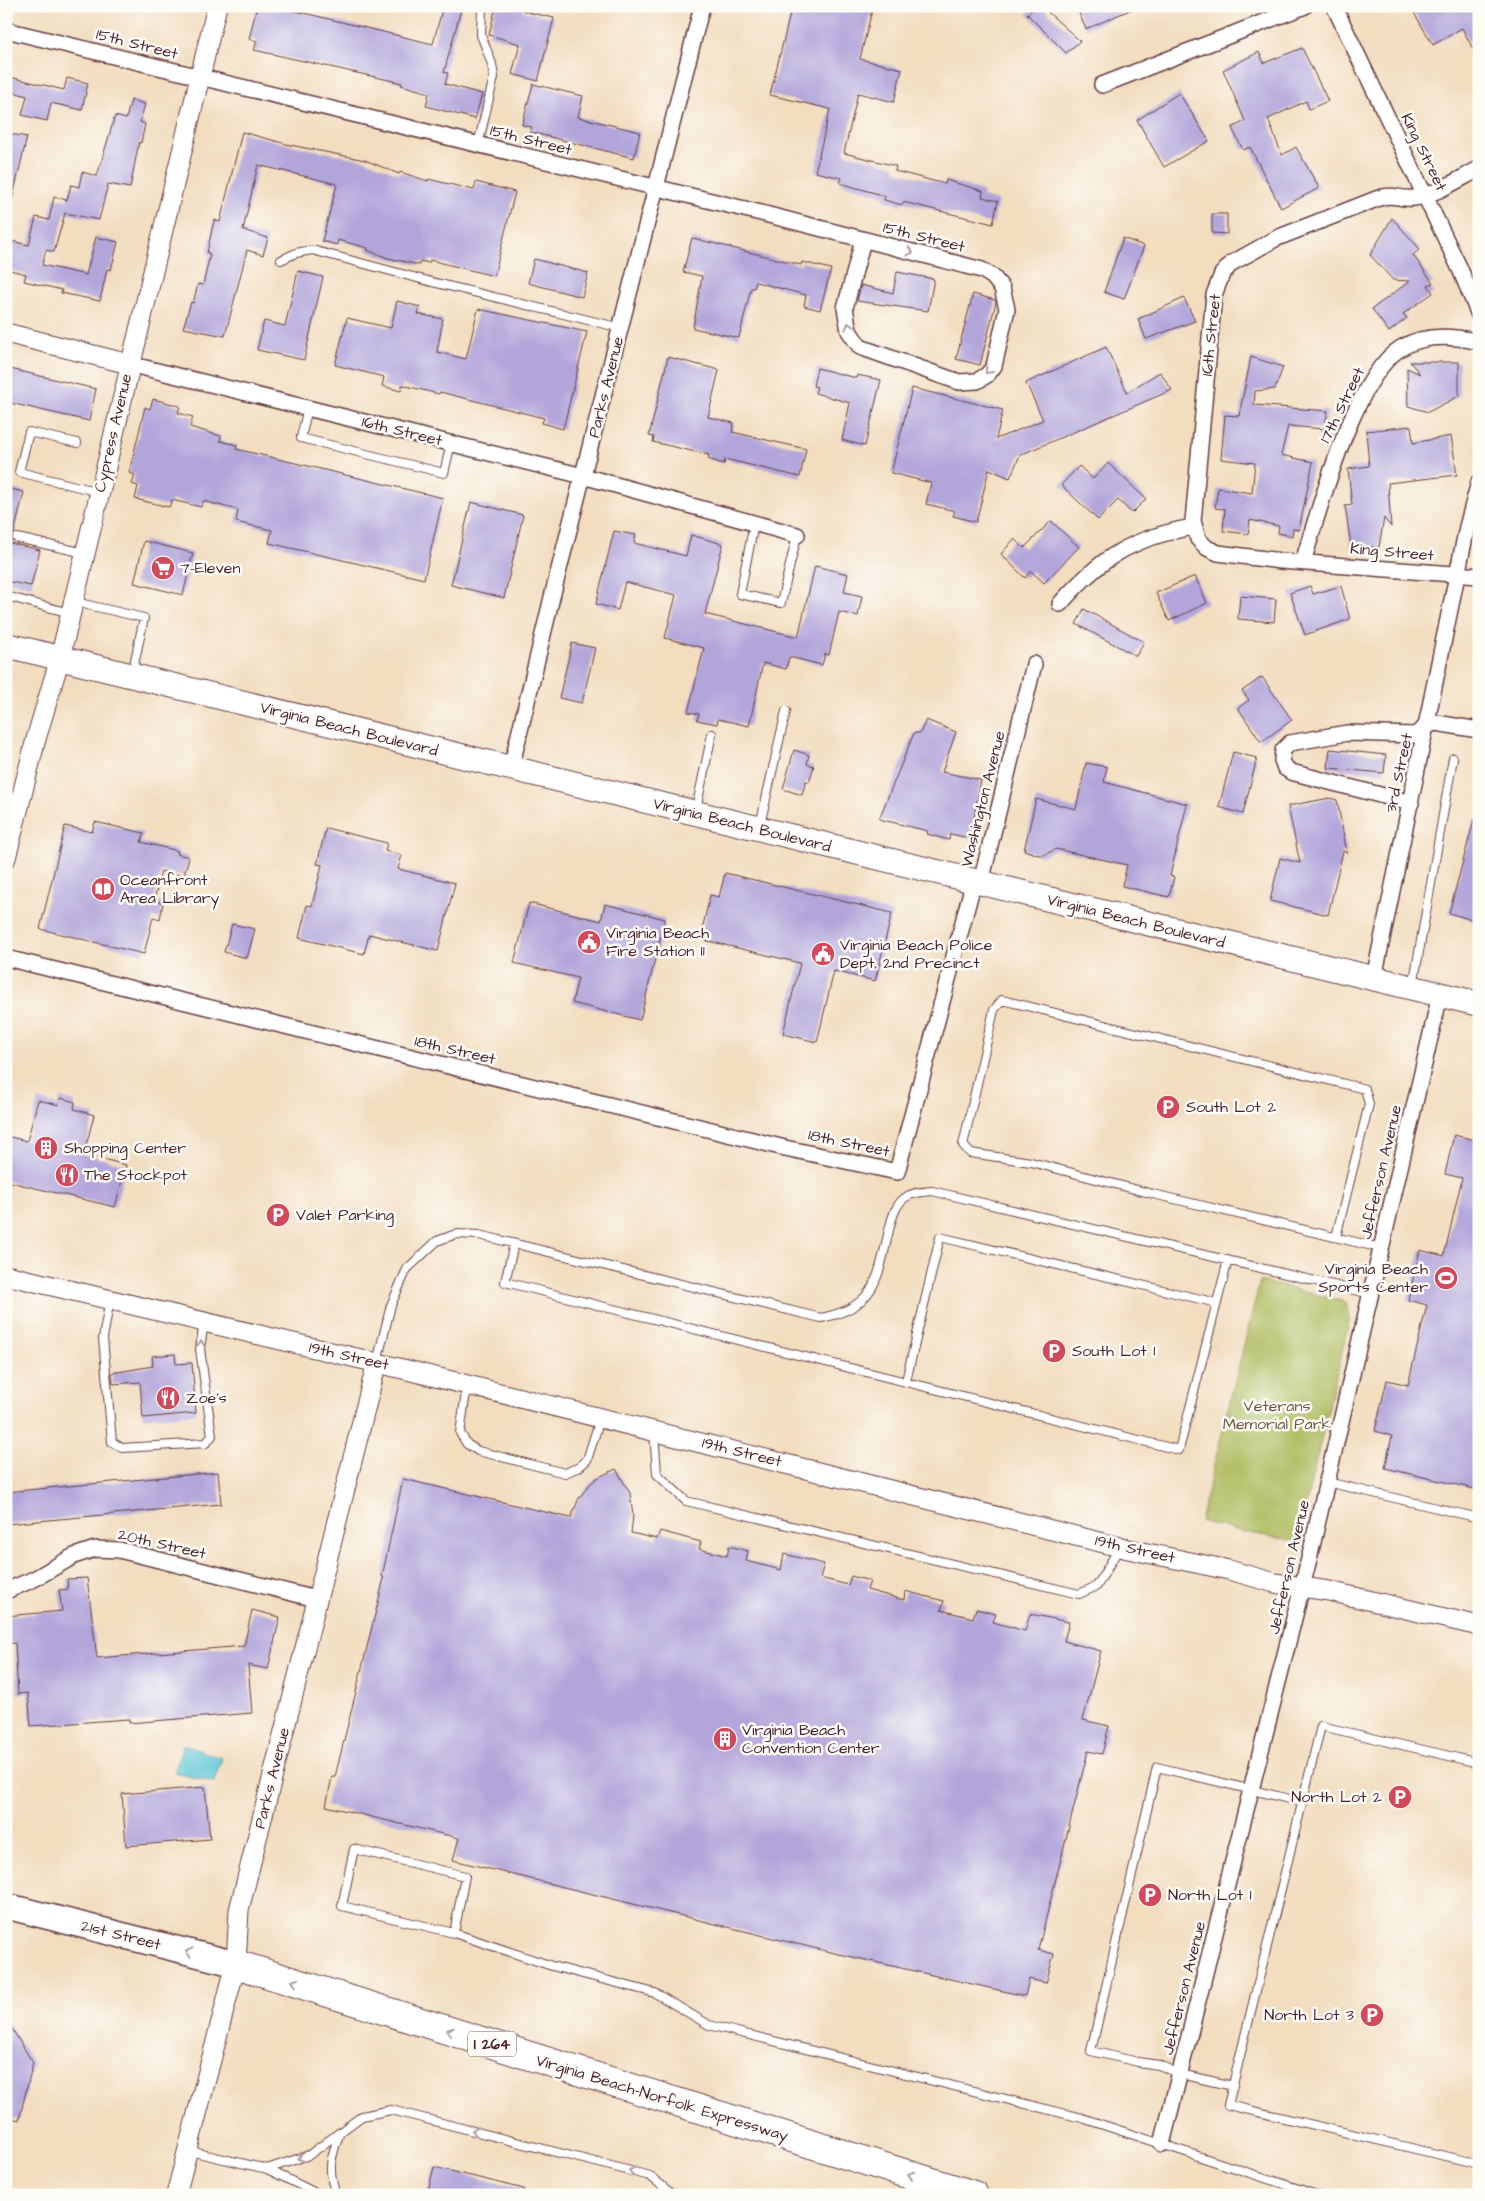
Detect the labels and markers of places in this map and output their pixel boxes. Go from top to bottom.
supermarket icon: 7-Eleven [150,555,176,581]
place label: 7-Eleven [180,557,240,579]
place label: Oceanfront Area Library [120,869,220,910]
library icon: Oceanfront Area Library [90,876,116,902]
place label: Virginia Beach Fire Station 11 [606,922,709,962]
public building icon: Virginia Beach Fire Station 11 [576,929,602,955]
place label: Virginia Beach Police Dept. 2nd Precinct [840,934,993,974]
public building icon: Virginia Beach Police Dept. 2nd Precinct [810,941,836,967]
parking icon: South Lot 2 [1155,1094,1181,1120]
place label: South Lot 2 [1186,1096,1276,1118]
building icon: Shopping Center [33,1135,59,1161]
place label: Shopping Center [64,1137,186,1160]
restaurant icon: The Stockpot [54,1162,80,1188]
place label: The Stockpot [84,1164,188,1186]
parking icon: Valet Parking [265,1202,291,1228]
place label: Valet Parking [296,1204,394,1227]
place label: Virginia Beach Sports Center [1318,1258,1428,1298]
sports icon: Virginia Beach Sports Center [1433,1265,1459,1291]
parking icon: South Lot 1 [1041,1338,1067,1364]
place label: South Lot 1 [1072,1340,1155,1362]
restaurant icon: Zoe's [155,1385,181,1411]
place label: Zoe's [186,1387,227,1409]
place label: Virginia Beach Convention Center [742,1719,880,1759]
building icon: Virginia Beach Convention Center [712,1726,738,1752]
parking icon: North Lot 2 [1387,1784,1413,1810]
place label: North Lot 2 [1291,1786,1382,1808]
parking icon: North Lot 1 [1137,1882,1163,1908]
place label: North Lot 1 [1168,1884,1252,1906]
parking icon: North Lot 3 [1359,2002,1385,2028]
place label: North Lot 3 [1264,2004,1354,2026]

